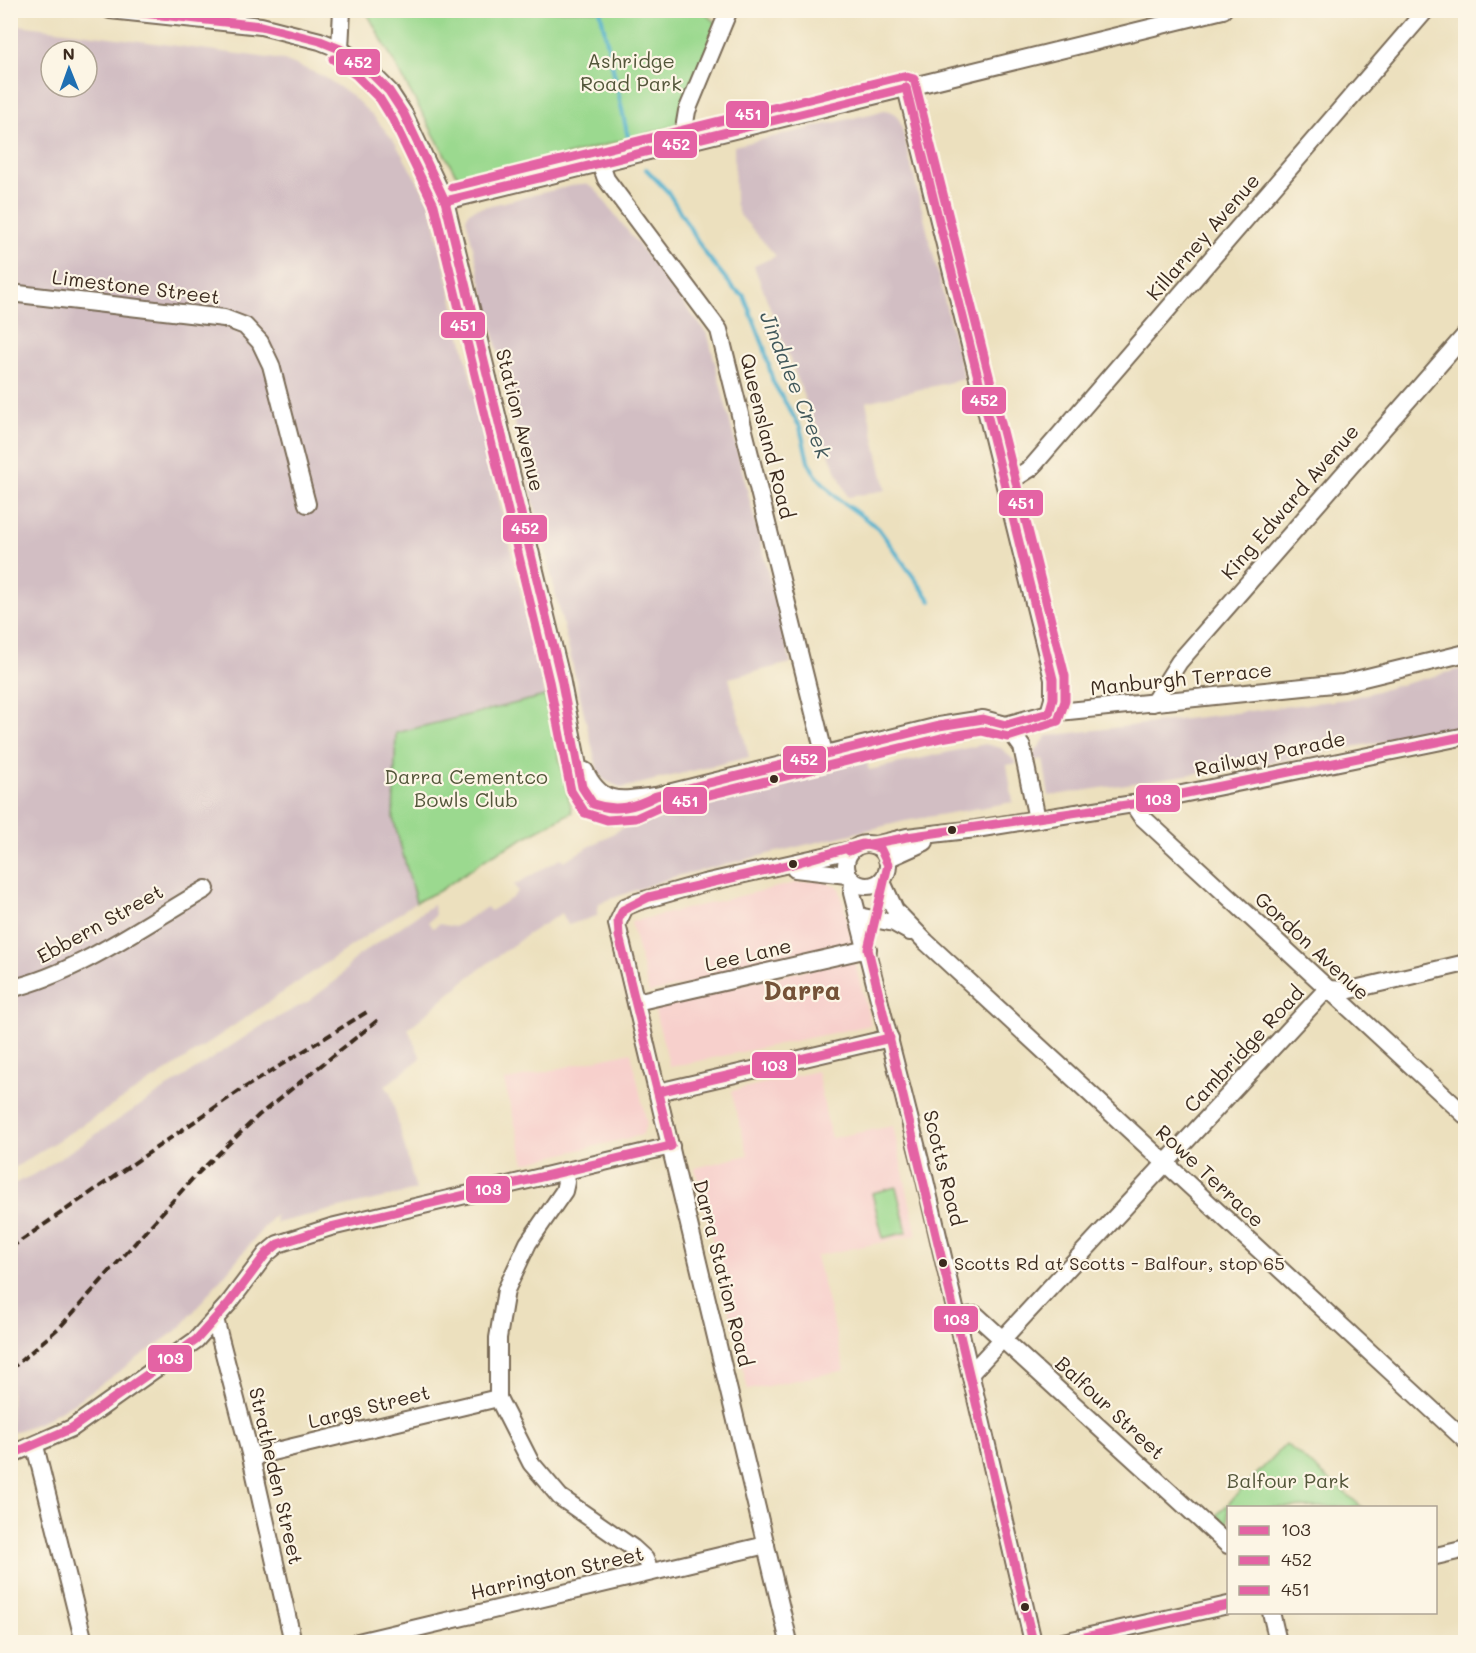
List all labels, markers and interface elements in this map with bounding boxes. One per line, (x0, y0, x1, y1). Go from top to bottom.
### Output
north arrow (39, 39, 99, 99)
text: N (62, 43, 75, 64)
park label: Ashridge Road Park (580, 47, 682, 96)
line badge: 452 (335, 48, 381, 76)
text: 452 (344, 51, 372, 72)
line badge: 451 (725, 100, 770, 129)
text: 451 (735, 103, 761, 124)
line badge: 452 (653, 130, 698, 159)
text: 452 (662, 133, 690, 154)
street label: Killarney Avenue (1140, 167, 1265, 305)
street label: Limestone Street (51, 263, 222, 309)
water label: Jindalee Creek (755, 307, 839, 463)
line badge: 451 (440, 311, 486, 339)
text: 451 (450, 314, 476, 335)
street label: Station Avenue (491, 346, 551, 494)
street label: Queensland Road (735, 350, 801, 521)
line badge: 452 (961, 386, 1007, 415)
text: 452 (970, 389, 998, 410)
street label: King Edward Avenue (1215, 418, 1364, 585)
line badge: 451 (998, 489, 1044, 517)
text: 451 (1008, 492, 1034, 513)
line badge: 452 (502, 514, 548, 543)
text: 452 (511, 517, 539, 538)
street label: Manburgh Terrace (1089, 656, 1273, 700)
street label: Railway Parade (1192, 724, 1348, 782)
line badge: 452 (782, 745, 827, 774)
text: 452 (790, 748, 818, 769)
park label: Darra Cementco Bowls Club (384, 763, 548, 812)
unlabelled marker (768, 773, 780, 785)
line badge: 103 (1135, 784, 1181, 813)
line badge: 451 (662, 786, 708, 815)
text: 103 (1145, 788, 1172, 809)
text: 451 (672, 790, 698, 811)
unlabelled marker (946, 824, 958, 836)
unlabelled marker (787, 858, 799, 870)
street label: Ebbern Street (32, 878, 167, 969)
street label: Gordon Avenue (1250, 885, 1376, 1005)
street label: Lee Lane (702, 931, 794, 977)
district label: Darra (763, 973, 841, 1007)
street label: Cambridge Road (1178, 979, 1309, 1117)
line badge: 103 (751, 1051, 797, 1079)
text: 103 (761, 1054, 788, 1075)
street label: Scotts Road (918, 1107, 972, 1228)
street label: Rowe Terrace (1151, 1118, 1270, 1232)
line badge: 103 (465, 1175, 511, 1204)
street label: Darra Station Road (688, 1177, 760, 1369)
text: 103 (475, 1178, 502, 1199)
place label: Scotts Rd at Scotts - Balfour, stop 65 (954, 1251, 1285, 1275)
marker: Scotts Rd at Scotts - Balfour, stop 65 (937, 1257, 949, 1269)
line badge: 103 (933, 1305, 979, 1333)
text: 103 (943, 1308, 970, 1329)
line badge: 103 (147, 1344, 193, 1373)
text: 103 (157, 1347, 184, 1368)
street label: Balfour Street (1050, 1350, 1171, 1465)
street label: Largs Street (305, 1378, 432, 1434)
street label: Stratheden Street (244, 1385, 310, 1567)
park label: Balfour Park (1227, 1467, 1349, 1493)
legend (1227, 1506, 1437, 1614)
text: 103 (1281, 1517, 1311, 1541)
street label: Harrington Street (467, 1539, 646, 1605)
text: 452 (1281, 1547, 1312, 1571)
text: 451 (1281, 1577, 1310, 1601)
unlabelled marker (1019, 1601, 1031, 1613)

